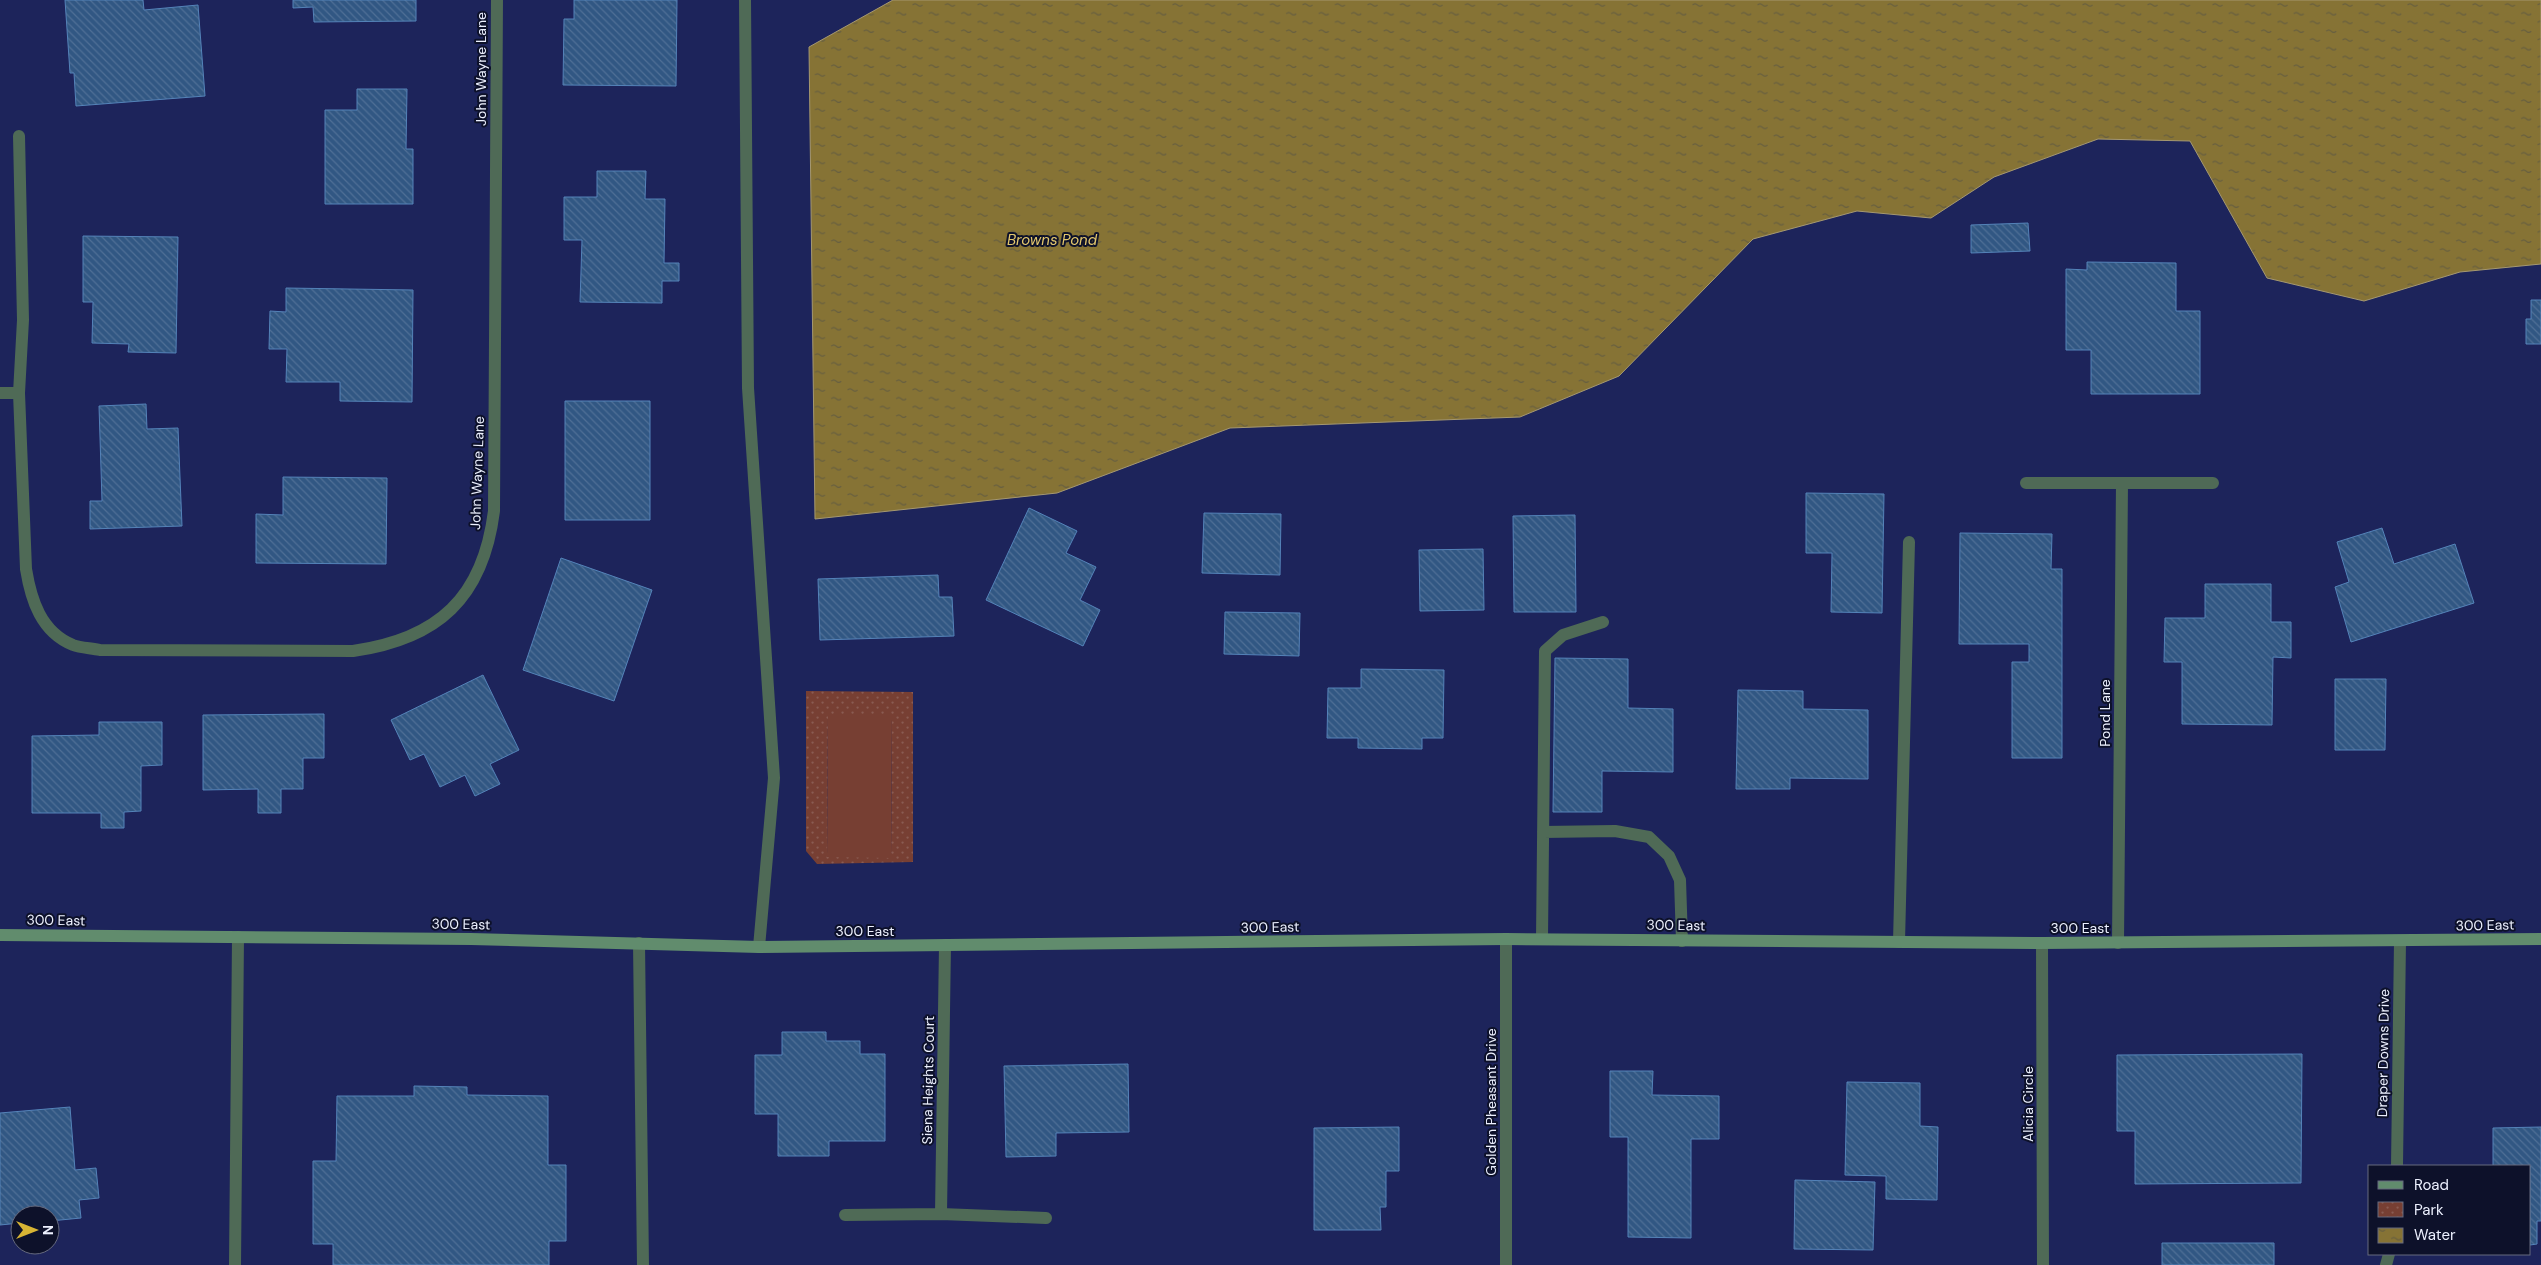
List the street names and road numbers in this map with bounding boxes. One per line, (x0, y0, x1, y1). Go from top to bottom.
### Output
street label: John Wayne Lane (472, 12, 490, 126)
street label: John Wayne Lane (466, 416, 488, 530)
street label: Pond Lane (2096, 679, 2114, 747)
street label: 300 East (26, 910, 86, 930)
street label: 300 East (431, 914, 491, 934)
street label: 300 East (1646, 915, 1706, 935)
street label: 300 East (2455, 915, 2515, 935)
street label: 300 East (1240, 917, 1300, 937)
street label: 300 East (2051, 919, 2109, 937)
street label: 300 East (836, 922, 894, 940)
street label: Draper Downs Drive (2373, 989, 2393, 1117)
street label: Siena Heights Court (918, 1015, 938, 1145)
street label: Golden Pheasant Drive (1482, 1028, 1500, 1176)
street label: Alicia Circle (2019, 1066, 2037, 1142)

